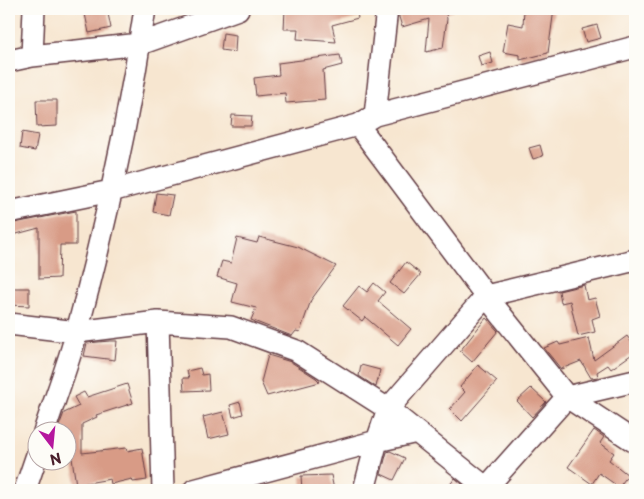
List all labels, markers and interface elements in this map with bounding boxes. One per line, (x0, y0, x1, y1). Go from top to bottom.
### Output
north arrow (28, 422, 78, 472)
text: N (47, 447, 64, 471)

